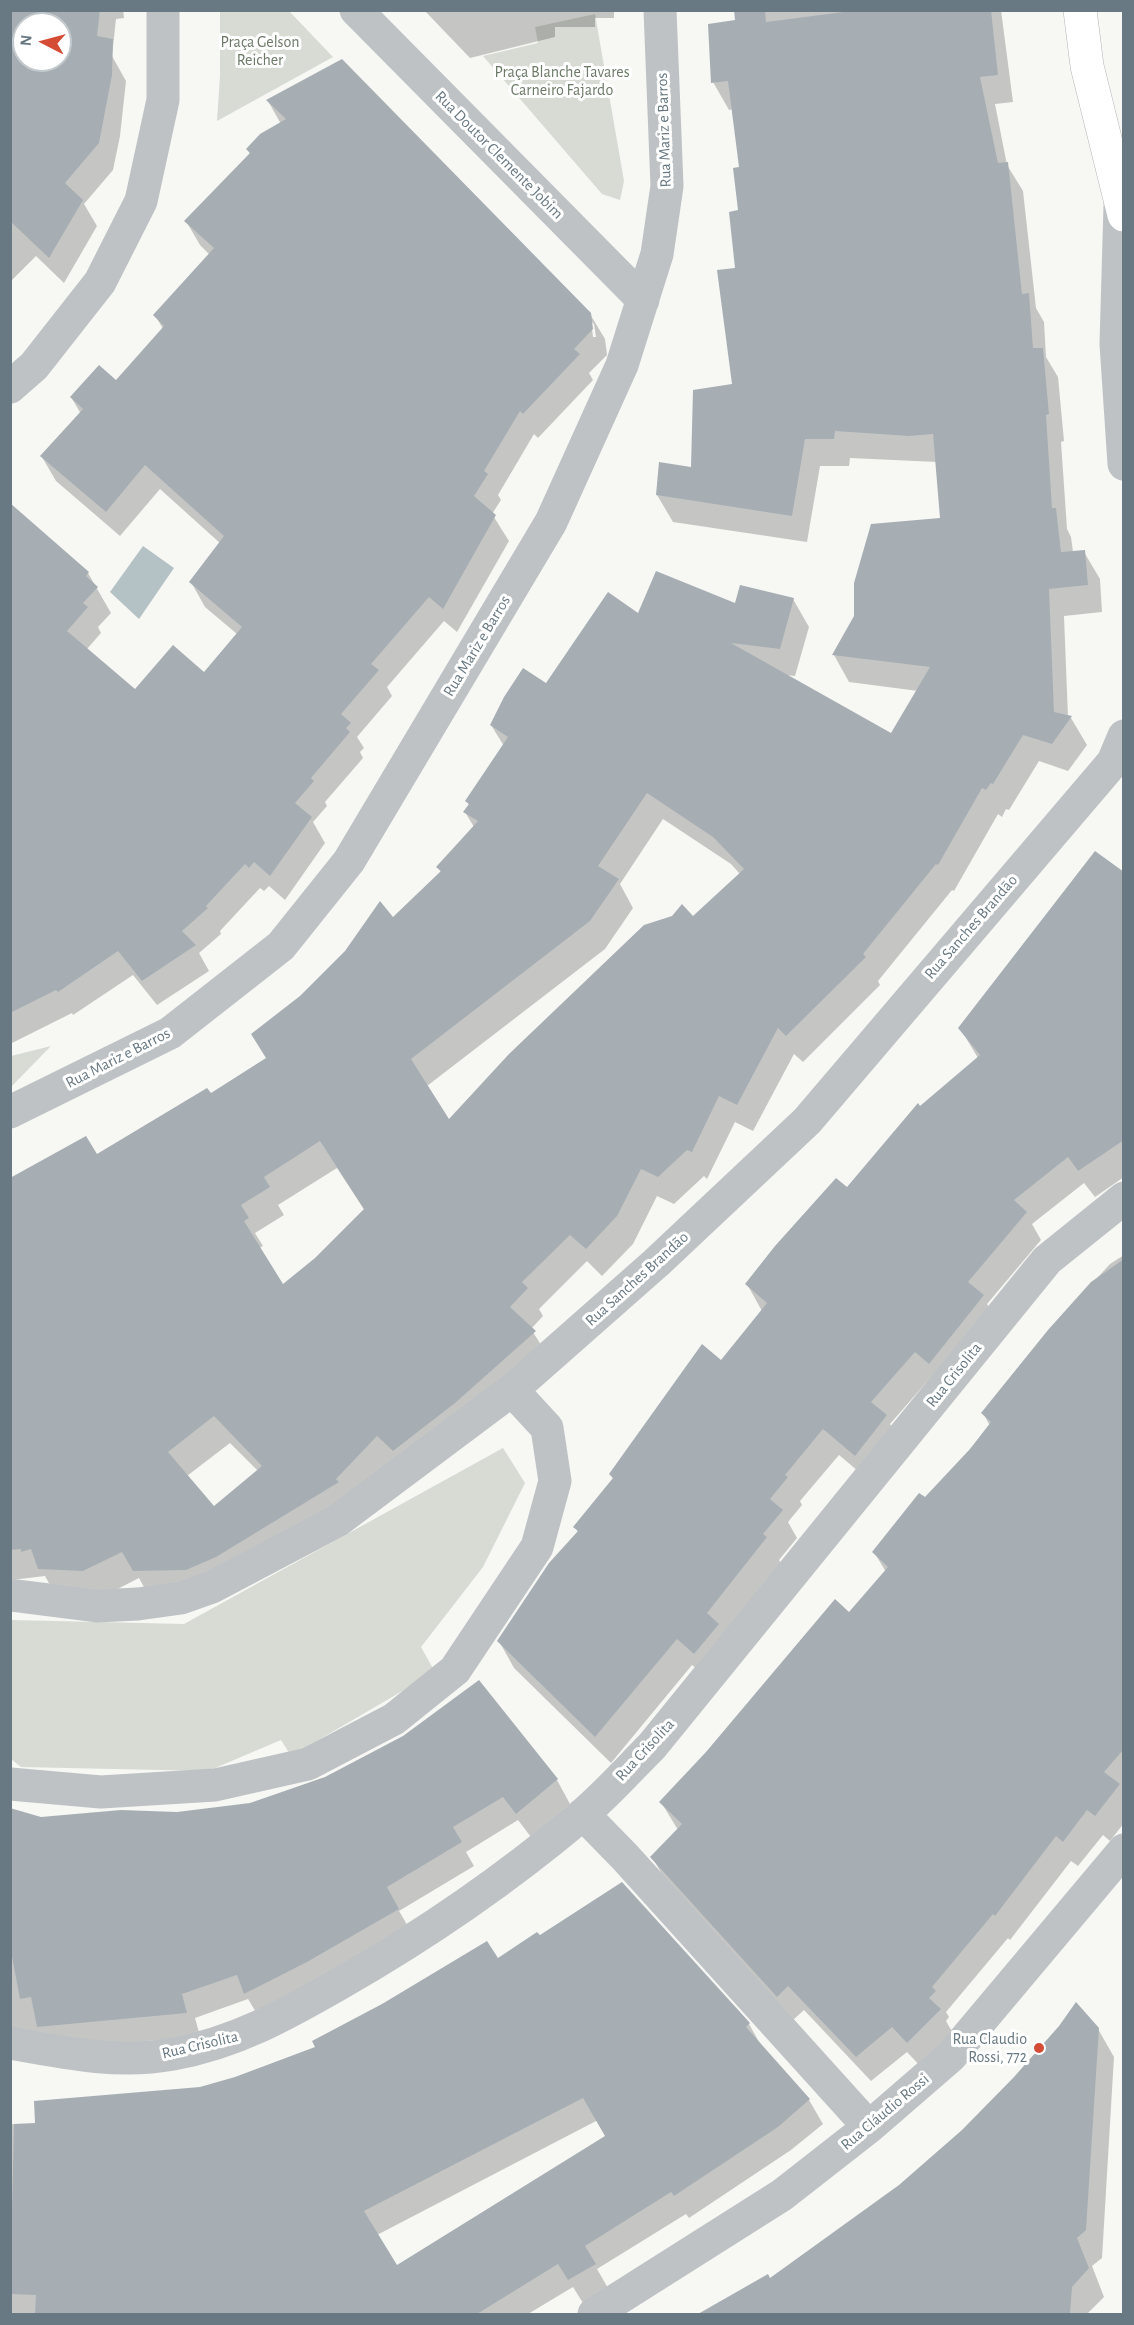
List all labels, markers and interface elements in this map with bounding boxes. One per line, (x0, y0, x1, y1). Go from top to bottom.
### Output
north arrow (12, 12, 72, 72)
park label: Praça Gelson Reicher (221, 32, 299, 70)
text: N (18, 34, 35, 47)
park label: Praça Blanche Tavares Carneiro Fajardo (494, 62, 630, 100)
street label: Rua Mariz e Barros (652, 72, 676, 188)
street label: Rua Doutor Clemente Jobim (431, 87, 567, 223)
street label: Rua Mariz e Barros (439, 592, 515, 700)
street label: Rua Sanches Brandão (920, 871, 1022, 983)
street label: Rua Mariz e Barros (63, 1023, 173, 1093)
street label: Rua Sanches Brandão (581, 1228, 693, 1330)
street label: Rua Crisolita (922, 1339, 986, 1411)
street label: Rua Crisolita (611, 1715, 679, 1785)
street label: Rua Crisolita (160, 2027, 240, 2063)
place label: Rua Claudio Rossi, 772 (952, 2029, 1027, 2067)
marker: Rua Claudio Rossi, 772 (1032, 2041, 1046, 2055)
street label: Rua Cláudio Rossi (837, 2070, 933, 2154)

